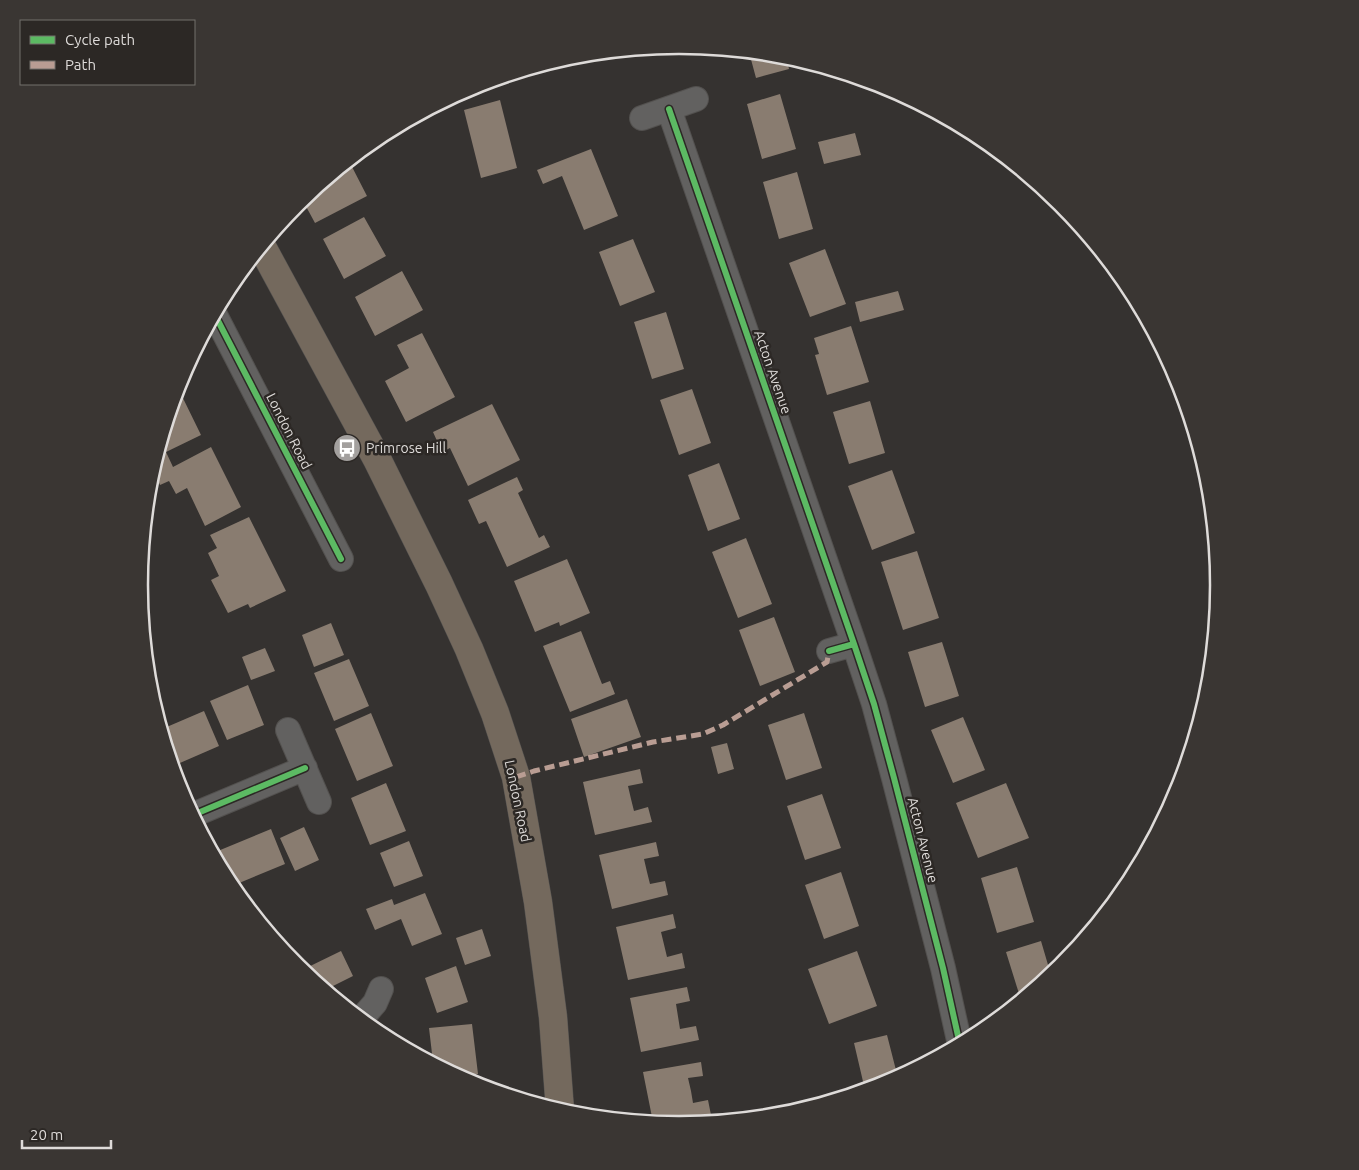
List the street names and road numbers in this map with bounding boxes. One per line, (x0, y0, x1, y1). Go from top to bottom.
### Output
street label: Acton Avenue (751, 328, 795, 416)
street label: London Road (263, 390, 315, 472)
street label: London Road (502, 759, 534, 843)
street label: Acton Avenue (905, 796, 941, 884)

